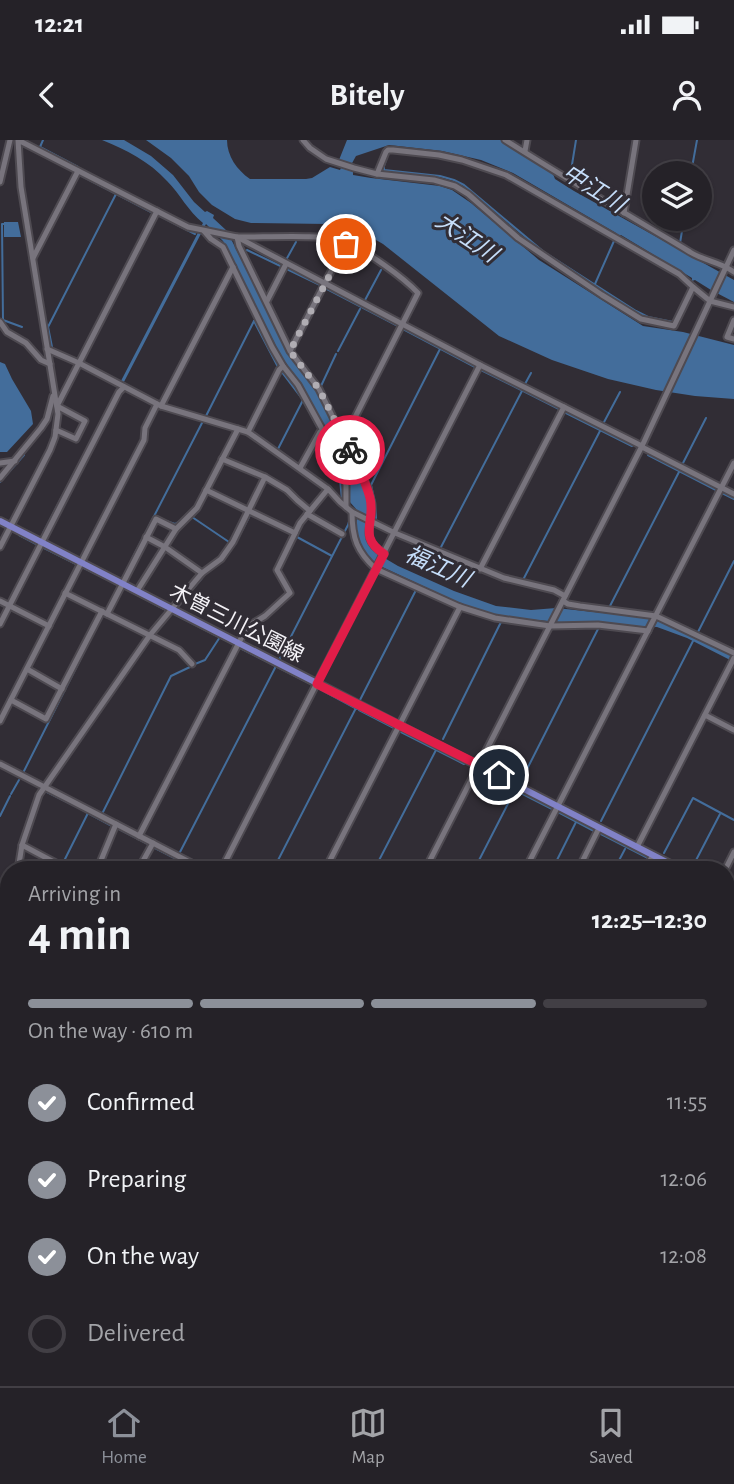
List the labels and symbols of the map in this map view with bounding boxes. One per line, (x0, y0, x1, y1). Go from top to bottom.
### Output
water label: 中江川 (558, 160, 632, 219)
water label: 大江川 (431, 208, 505, 269)
pin (316, 214, 376, 274)
courier (315, 415, 385, 485)
water label: 福江川 (401, 541, 477, 593)
street label: 木曽三川公園線 (167, 580, 307, 666)
pin (469, 745, 529, 805)

